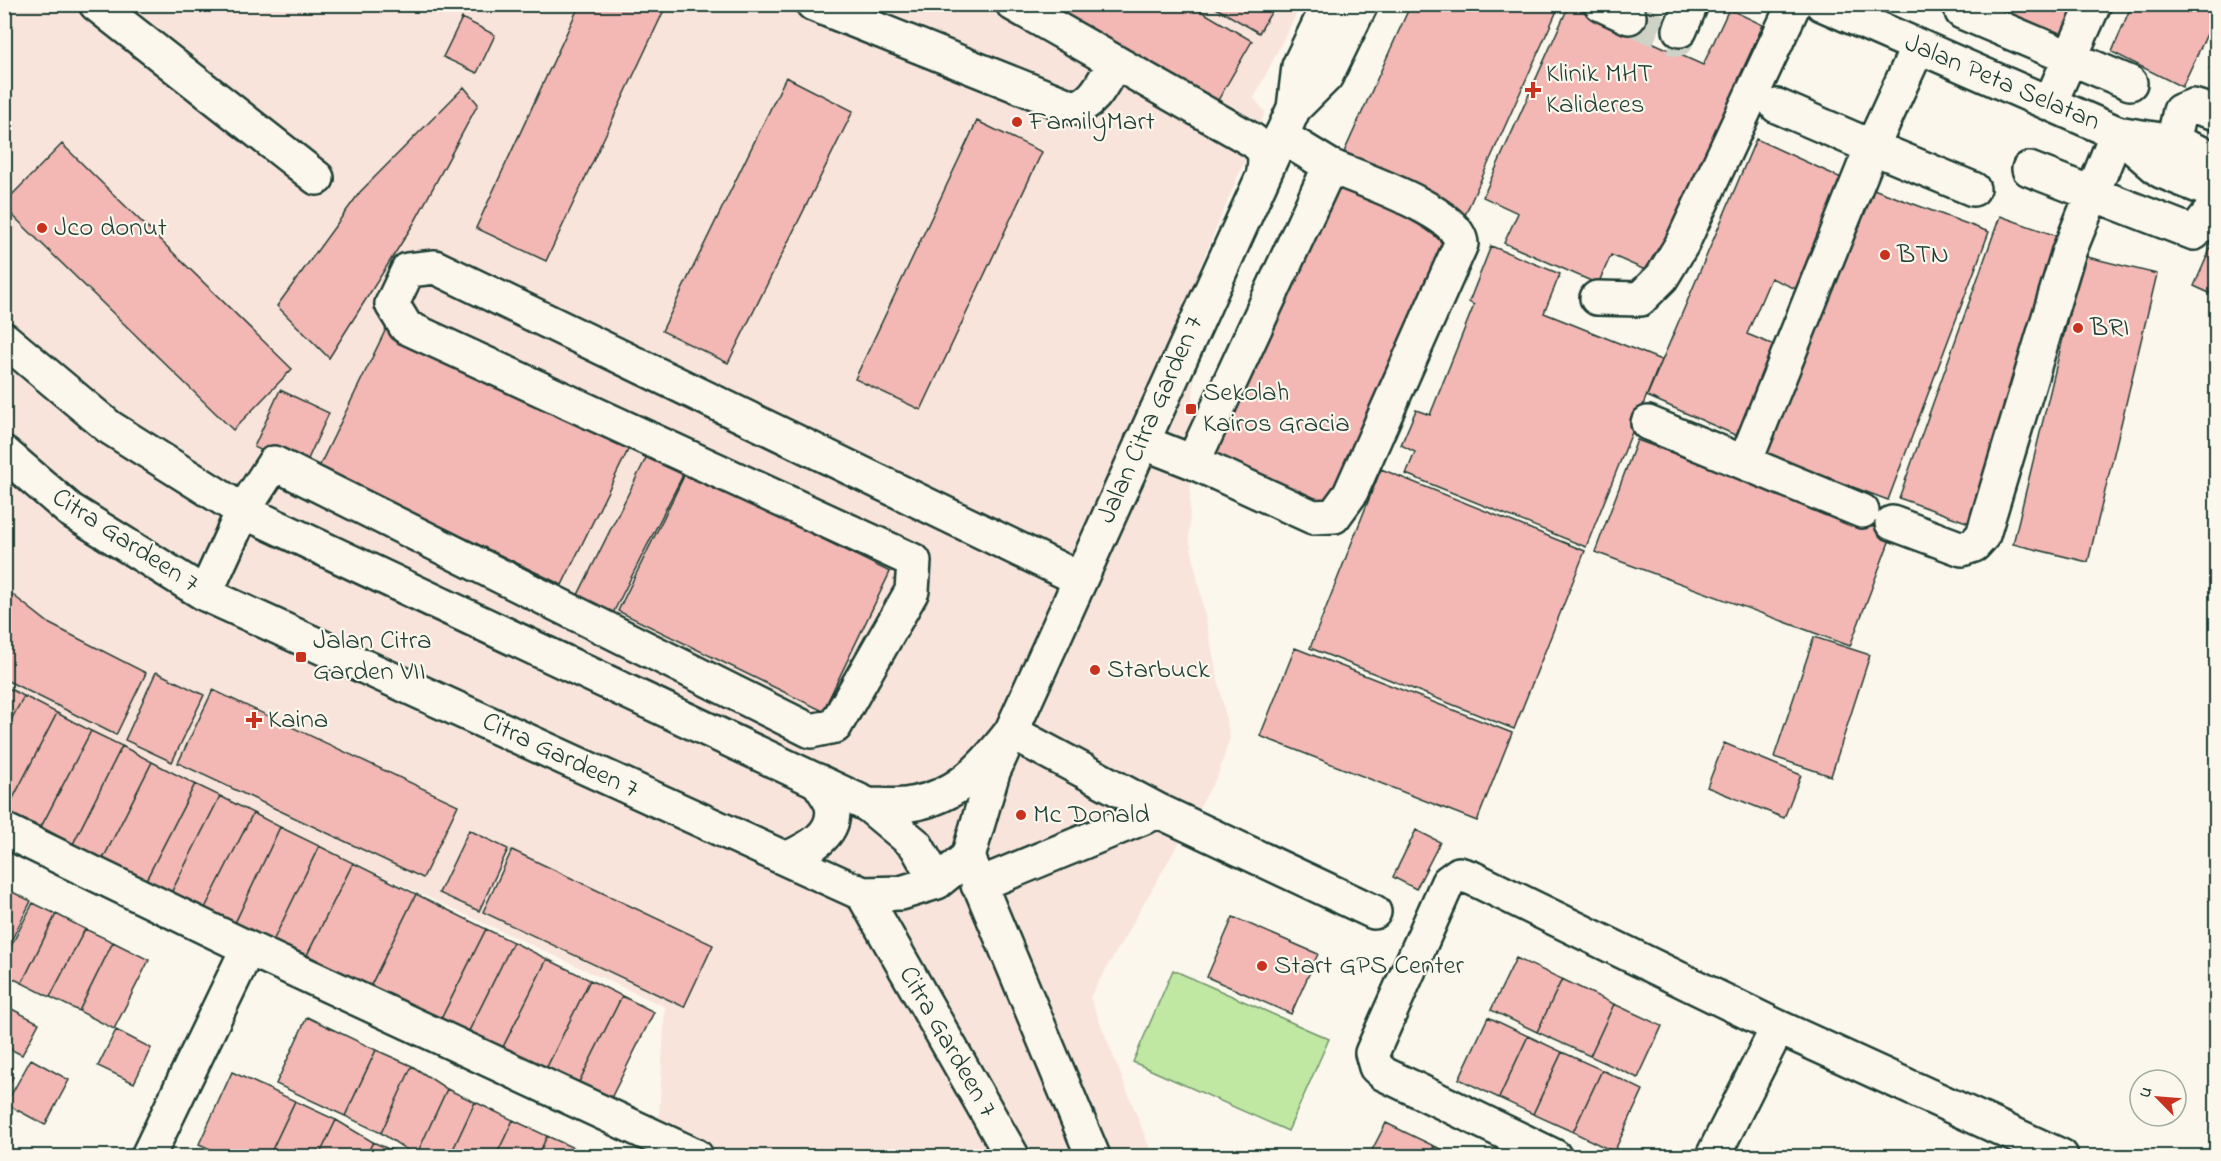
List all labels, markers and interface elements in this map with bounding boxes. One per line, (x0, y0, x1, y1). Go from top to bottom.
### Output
street label: Jalan Peta Selatan (1898, 24, 2106, 142)
place label: Klinik MHT Kalideres (1546, 55, 1653, 125)
marker: Klinik MHT Kalideres (1524, 81, 1542, 99)
place label: FamilyMart (1028, 103, 1155, 142)
marker: FamilyMart (1010, 115, 1024, 129)
place label: Jco donut (54, 209, 167, 248)
marker: Jco donut (35, 221, 49, 235)
place label: BTN (1896, 236, 1949, 275)
marker: BTN (1878, 248, 1892, 262)
place label: BRI (2089, 309, 2129, 348)
street label: Jalan Citra Garden 7 (1088, 310, 1214, 530)
marker: BRI (2071, 321, 2085, 335)
place label: Sekolah Kairos Gracia (1203, 374, 1350, 444)
marker: Sekolah Kairos Gracia (1184, 402, 1198, 416)
street label: Citra Gardeen 7 (44, 479, 206, 603)
place label: Jalan Citra Garden VII (313, 622, 432, 692)
marker: Jalan Citra Garden VII (294, 650, 308, 664)
place label: Starbuck (1107, 651, 1210, 690)
marker: Starbuck (1088, 663, 1102, 677)
place label: Kaina (268, 701, 328, 740)
street label: Citra Gardeen 7 (475, 703, 645, 809)
marker: Kaina (245, 711, 263, 729)
place label: Mc Donald (1033, 796, 1150, 835)
marker: Mc Donald (1014, 808, 1028, 822)
place label: Start GPS Center (1274, 947, 1465, 986)
street label: Citra Gardeen 7 (888, 959, 1006, 1125)
marker: Start GPS Center (1255, 959, 1269, 973)
north arrow (2128, 1068, 2188, 1128)
text: U (2133, 1083, 2159, 1102)

